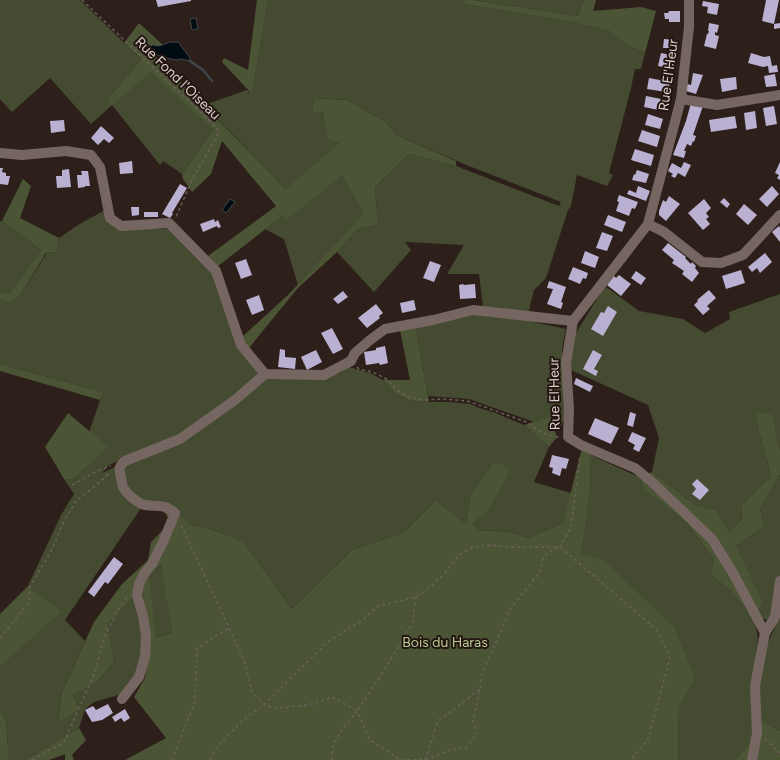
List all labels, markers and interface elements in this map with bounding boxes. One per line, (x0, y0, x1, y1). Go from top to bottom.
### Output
street label: Rue Fond l'Oiseau (131, 33, 224, 123)
street label: Rue El'Heur (655, 38, 682, 112)
street label: Rue El'Heur (545, 357, 564, 430)
park label: Bois du Haras (402, 634, 488, 651)

